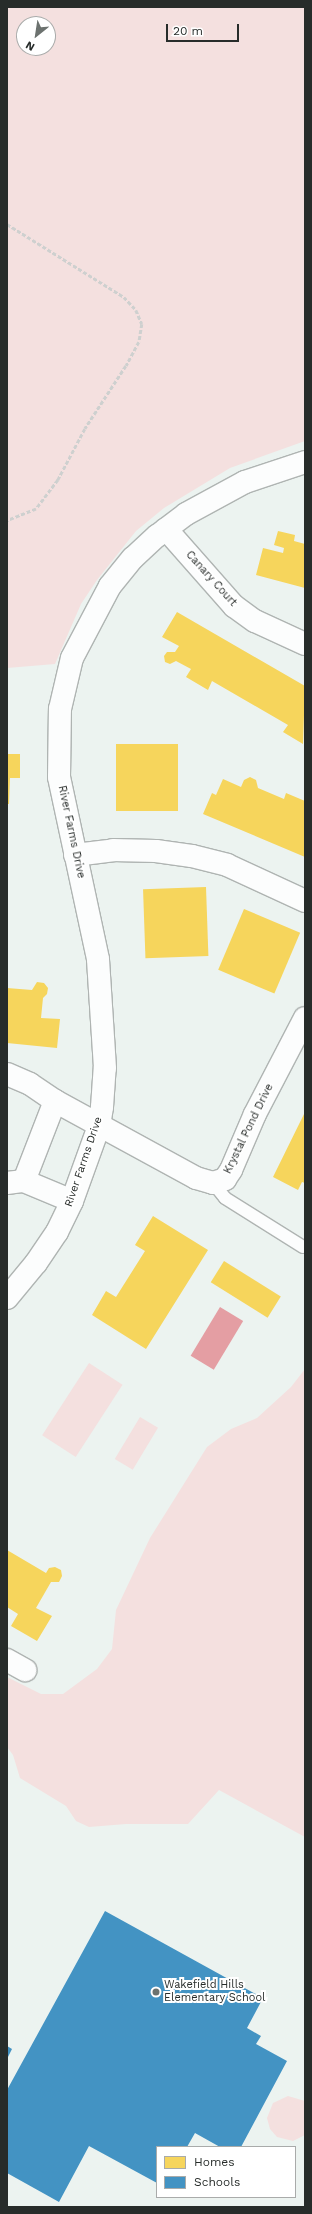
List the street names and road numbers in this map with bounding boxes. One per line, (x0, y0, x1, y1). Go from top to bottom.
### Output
street label: Canary Court (183, 548, 239, 610)
street label: River Farms Drive (55, 784, 87, 880)
street label: Krystal Pond Drive (221, 1082, 277, 1176)
street label: River Farms Drive (62, 1115, 106, 1209)

